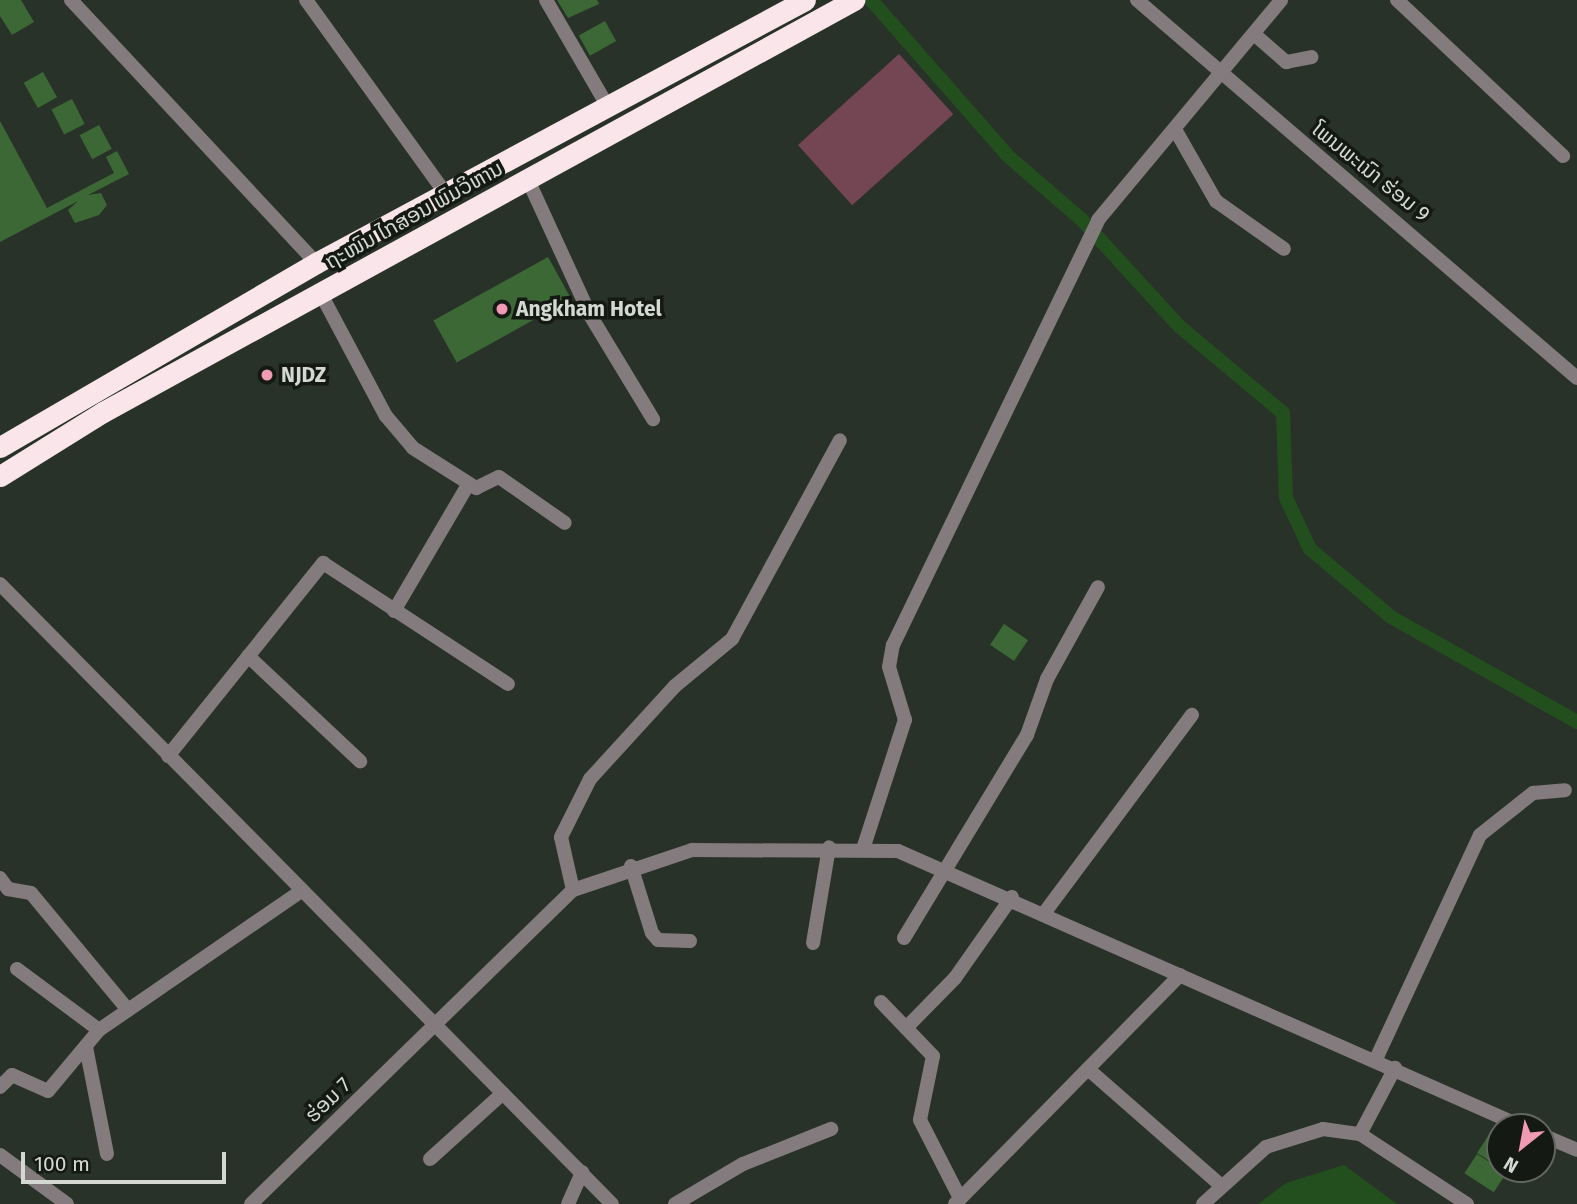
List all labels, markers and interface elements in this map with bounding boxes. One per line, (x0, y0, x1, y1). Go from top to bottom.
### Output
street label: ໂພນພະເນົາ ຮ່ອມ 9 (1307, 117, 1435, 227)
street label: ຖະໜົນ ໄກສອນ ພົມວິຫານ (321, 156, 507, 274)
place label: Angkham Hotel (516, 296, 662, 322)
marker: Angkham Hotel (494, 301, 510, 317)
place label: NJDZ (281, 362, 326, 388)
marker: NJDZ (259, 367, 275, 383)
street label: ຮ່ອມ 7 (300, 1072, 356, 1128)
north arrow (1486, 1113, 1556, 1183)
scale bar (24, 1138, 229, 1182)
text: 100 m (34, 1151, 90, 1177)
text: N (1500, 1152, 1522, 1178)

